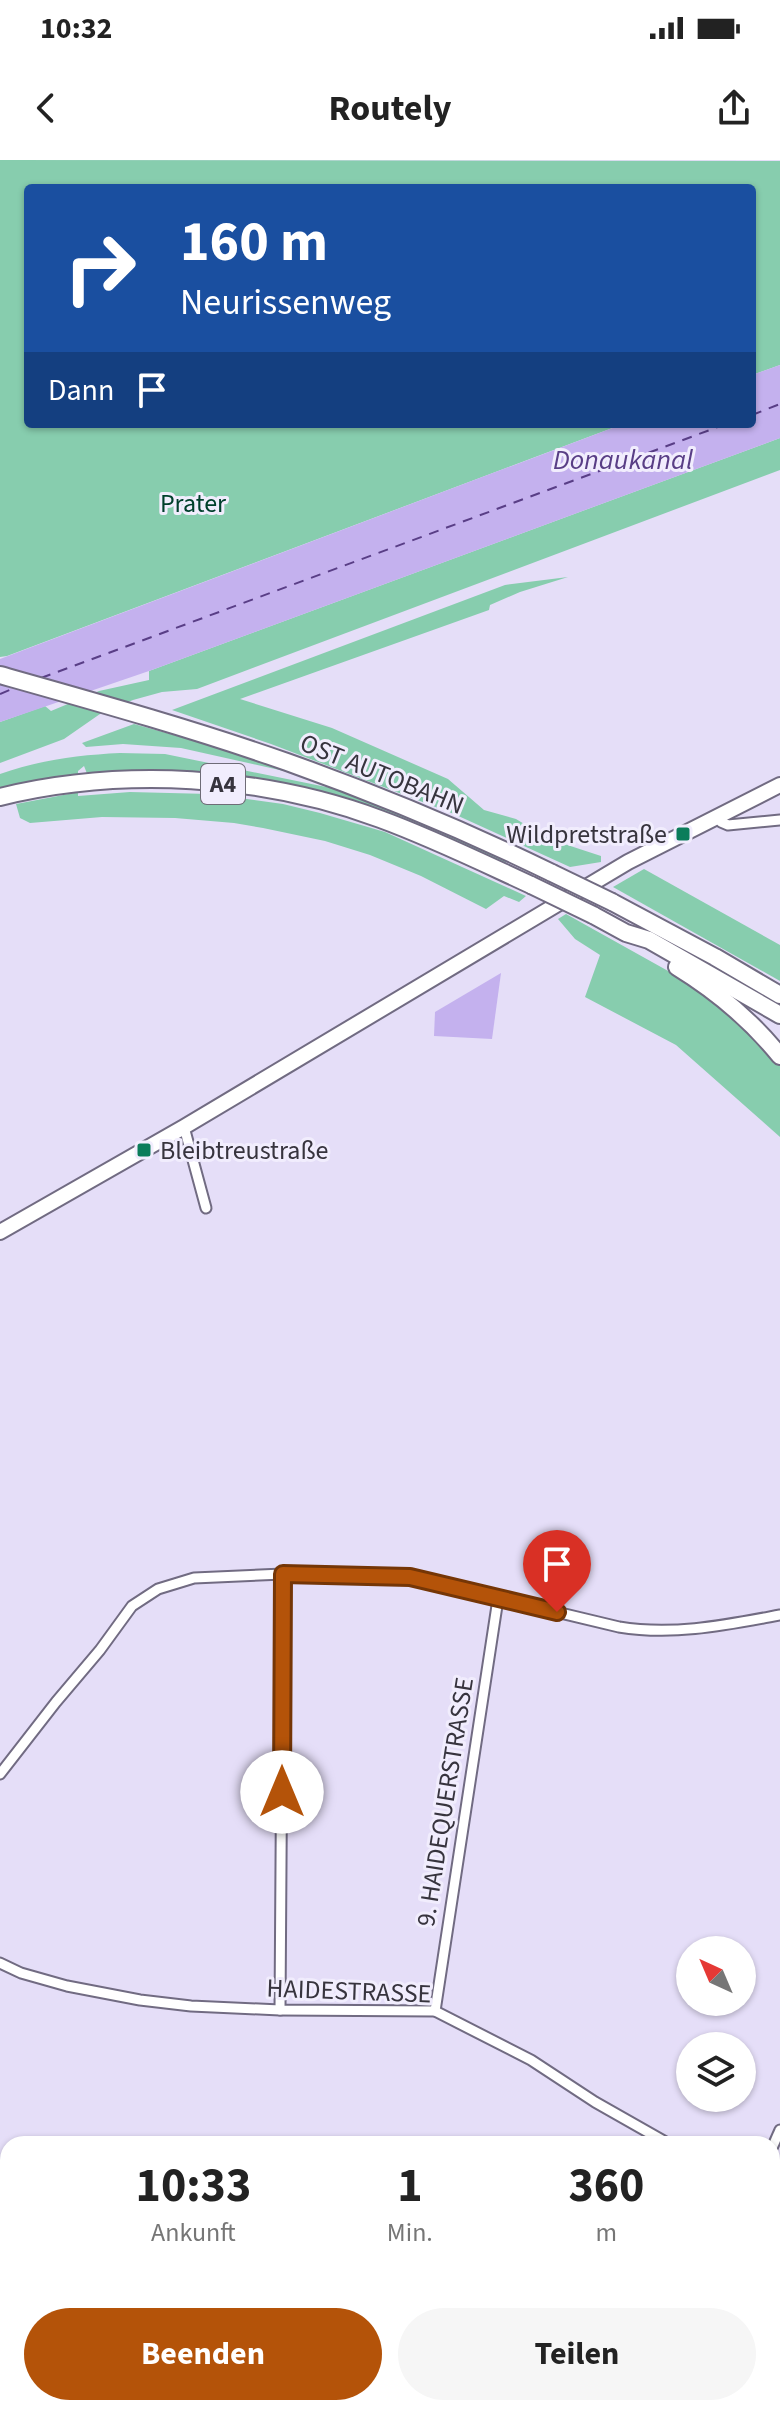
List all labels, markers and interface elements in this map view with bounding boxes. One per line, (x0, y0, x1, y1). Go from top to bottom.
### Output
text: 10:32 (40, 7, 112, 50)
text: Routely (329, 83, 451, 134)
icon: back (24, 86, 68, 130)
icon: share (712, 86, 756, 130)
text: 160 m (180, 203, 328, 282)
icon: right (48, 216, 152, 320)
text: Neurissenweg (180, 277, 391, 328)
icon: arrive (130, 368, 174, 412)
text: Dann (48, 369, 114, 412)
water label: Donaukanal (553, 440, 693, 480)
park label: Prater (160, 485, 227, 522)
street label: OST AUTOBAHN (294, 724, 470, 824)
road number: A4 (201, 764, 245, 804)
place label: Wildpretstraße (506, 816, 667, 853)
marker: Wildpretstraße (674, 825, 692, 843)
place label: Bleibtreustraße (160, 1132, 328, 1169)
marker: Bleibtreustraße (135, 1141, 153, 1159)
pin (523, 1530, 591, 1612)
icon: arrive (535, 1542, 579, 1586)
street label: 9. HAIDEQUERSTRASSE (407, 1675, 483, 1929)
position arrow (240, 1750, 324, 1834)
north arrow (676, 1936, 756, 2016)
map controls (676, 1936, 756, 2112)
street label: HAIDESTRASSE (266, 1970, 432, 2012)
button: layers (676, 2032, 756, 2112)
text: 10:33 (136, 2152, 251, 2220)
text: 1 (397, 2152, 423, 2220)
text: 360 (568, 2152, 644, 2220)
text: Ankunft (151, 2214, 236, 2251)
text: Min. (387, 2214, 433, 2251)
text: m (596, 2214, 617, 2251)
button: Beenden (24, 2308, 382, 2400)
button: Teilen (398, 2308, 756, 2400)

